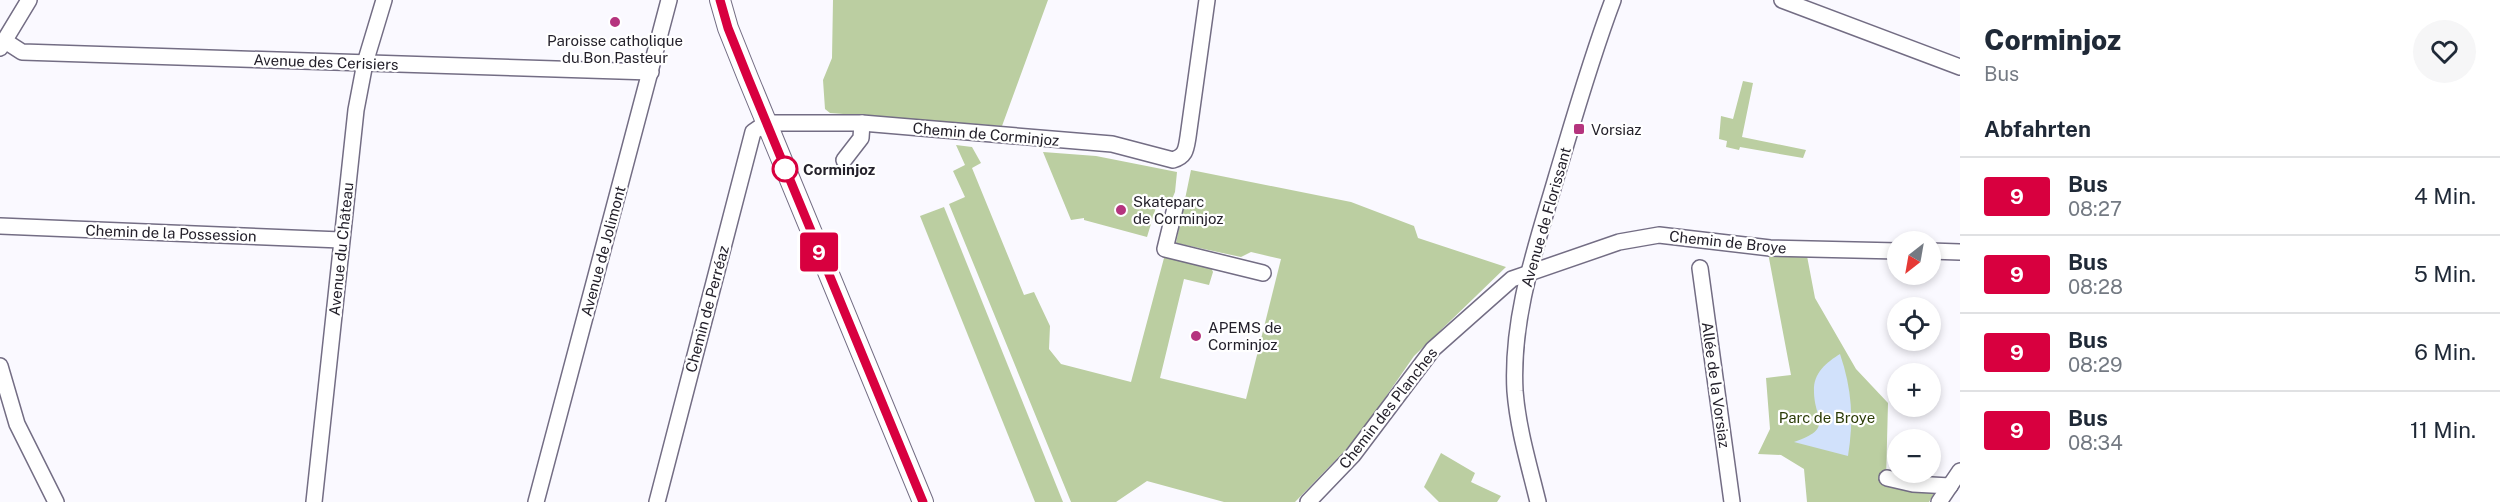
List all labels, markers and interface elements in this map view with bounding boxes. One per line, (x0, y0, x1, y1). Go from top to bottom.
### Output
marker: Paroisse catholique du Bon Pasteur (608, 15, 622, 29)
button: heart (2413, 20, 2476, 83)
text: Corminjoz (1984, 23, 2121, 56)
place label: Paroisse catholique du Bon Pasteur (547, 32, 683, 66)
street label: Avenue des Cerisiers (253, 51, 399, 73)
text: Bus (1984, 62, 2019, 86)
text: Abfahrten (1984, 116, 2091, 142)
street label: Chemin de Corminjoz (912, 119, 1060, 149)
place label: Vorsiaz (1591, 121, 1642, 138)
marker: Vorsiaz (1572, 122, 1586, 136)
street label: Avenue de Florissant (1518, 145, 1574, 289)
marker: Corminjoz (772, 156, 798, 182)
place label: Corminjoz (803, 161, 875, 178)
text: Bus (2068, 171, 2108, 197)
street label: Avenue du Château (326, 181, 356, 317)
text: 4 Min. (2414, 183, 2476, 209)
street label: Avenue de Jolimont (577, 184, 629, 318)
text: 9 (2010, 184, 2024, 209)
place label: Skateparc de Corminjoz (1133, 193, 1224, 227)
text: 08:27 (2068, 197, 2122, 221)
marker: Skateparc de Corminjoz (1114, 203, 1128, 217)
street label: Chemin de la Possession (85, 222, 257, 244)
street label: Chemin de Broye (1668, 227, 1788, 257)
north arrow (1887, 231, 1941, 285)
map controls (1887, 231, 1941, 483)
line badge: 9 (800, 232, 838, 272)
text: 9 (812, 240, 826, 265)
street label: Chemin de Perréaz (682, 244, 732, 374)
text: Bus (2068, 249, 2108, 275)
text: 5 Min. (2414, 261, 2476, 287)
text: 9 (2010, 262, 2024, 287)
text: 08:28 (2068, 275, 2123, 299)
button: locate (1887, 297, 1941, 351)
place label: APEMS de Corminjoz (1208, 319, 1282, 353)
street label: Allée de la Vorsiaz (1699, 321, 1733, 449)
text: Bus (2068, 327, 2108, 353)
marker: APEMS de Corminjoz (1189, 329, 1203, 343)
text: 6 Min. (2414, 339, 2476, 365)
text: 9 (2010, 340, 2024, 365)
street label: Chemin des Planches (1336, 344, 1440, 472)
text: 08:29 (2068, 353, 2122, 377)
button: + (1887, 363, 1941, 417)
text: Bus (2068, 405, 2108, 431)
park label: Parc de Broye (1779, 409, 1875, 426)
text: 11 Min. (2410, 417, 2476, 443)
text: 9 (2010, 418, 2024, 443)
button: − (1887, 429, 1941, 483)
text: 08:34 (2068, 431, 2123, 455)

